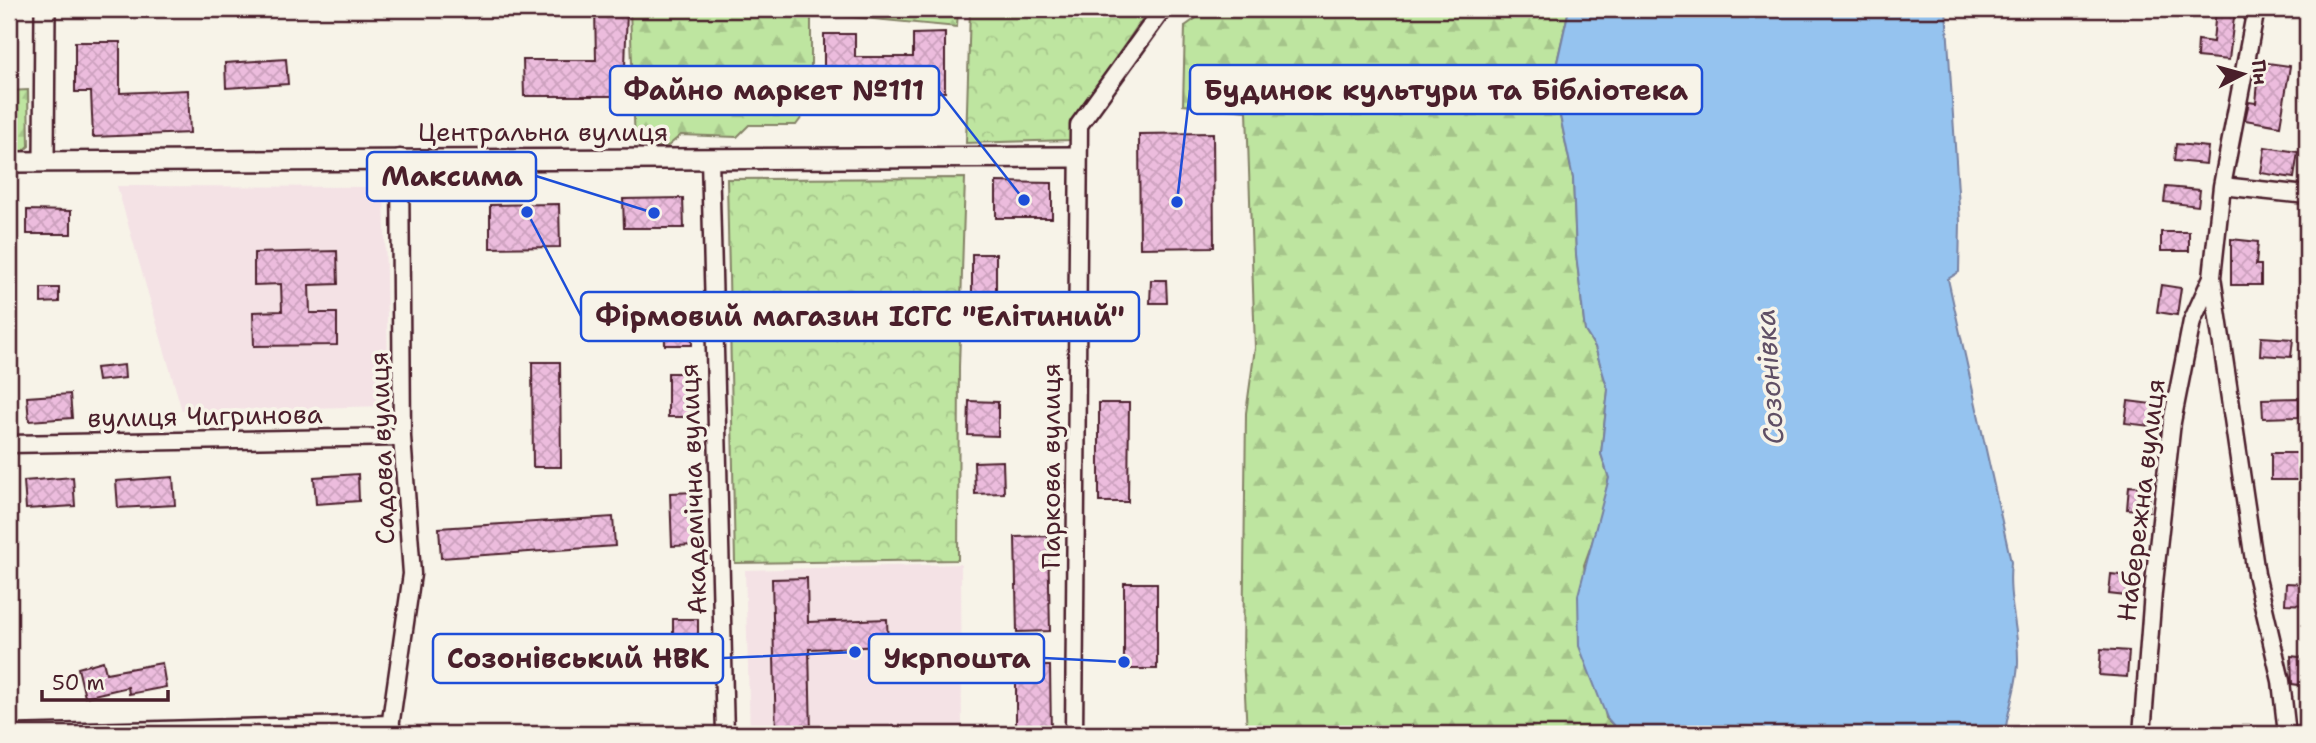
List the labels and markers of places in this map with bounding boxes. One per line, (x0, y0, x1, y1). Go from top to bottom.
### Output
callout: Будинок культури та Бібліотека (1190, 65, 1702, 114)
callout: Файно маркет №111 (610, 66, 939, 115)
callout: Максима (367, 152, 536, 201)
callout: Фірмовий магазин ІСГС "Елітиний" (581, 292, 1139, 341)
callout: Созонівський НВК (433, 634, 723, 683)
callout: Укрпошта (869, 634, 1044, 683)

